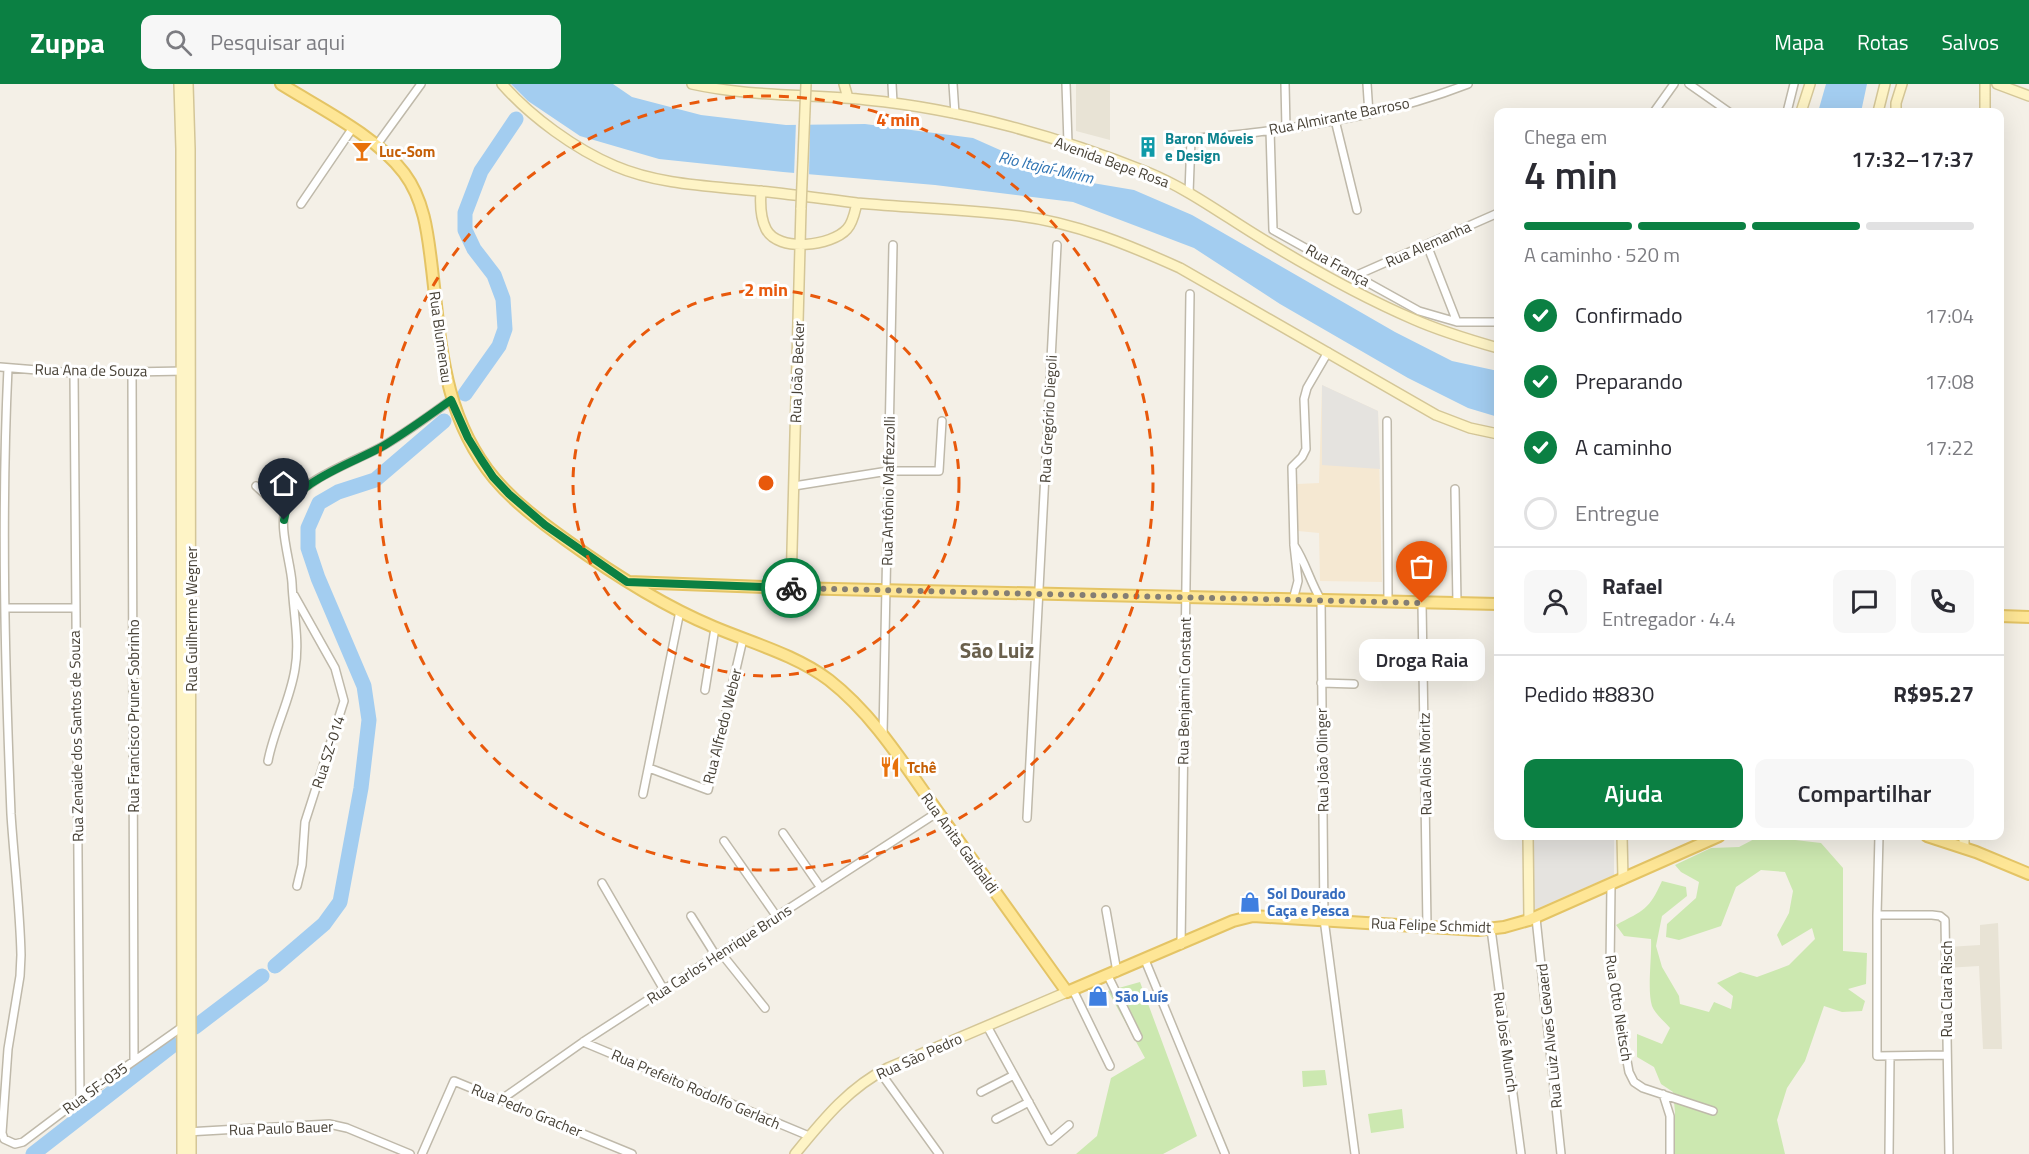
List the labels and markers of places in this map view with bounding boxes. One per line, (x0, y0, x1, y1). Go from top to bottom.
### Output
place label: Baron Móveis e Design (1165, 127, 1254, 167)
building icon: Baron Móveis e Design (1136, 135, 1160, 159)
bar icon: Luc-Som (350, 139, 374, 163)
place label: Luc-Som (379, 140, 435, 163)
pin (258, 458, 309, 520)
centre of rings (756, 473, 776, 493)
pin (1396, 541, 1447, 603)
callout: Droga Raia (1359, 639, 1485, 681)
restaurant icon: Tchê (878, 755, 902, 779)
place label: Tchê (907, 756, 937, 779)
place label: Sol Dourado Caça e Pesca (1267, 882, 1350, 922)
shop icon: Sol Dourado Caça e Pesca (1238, 890, 1262, 914)
shop icon: São Luís (1086, 984, 1110, 1008)
place label: São Luís (1115, 985, 1168, 1008)

